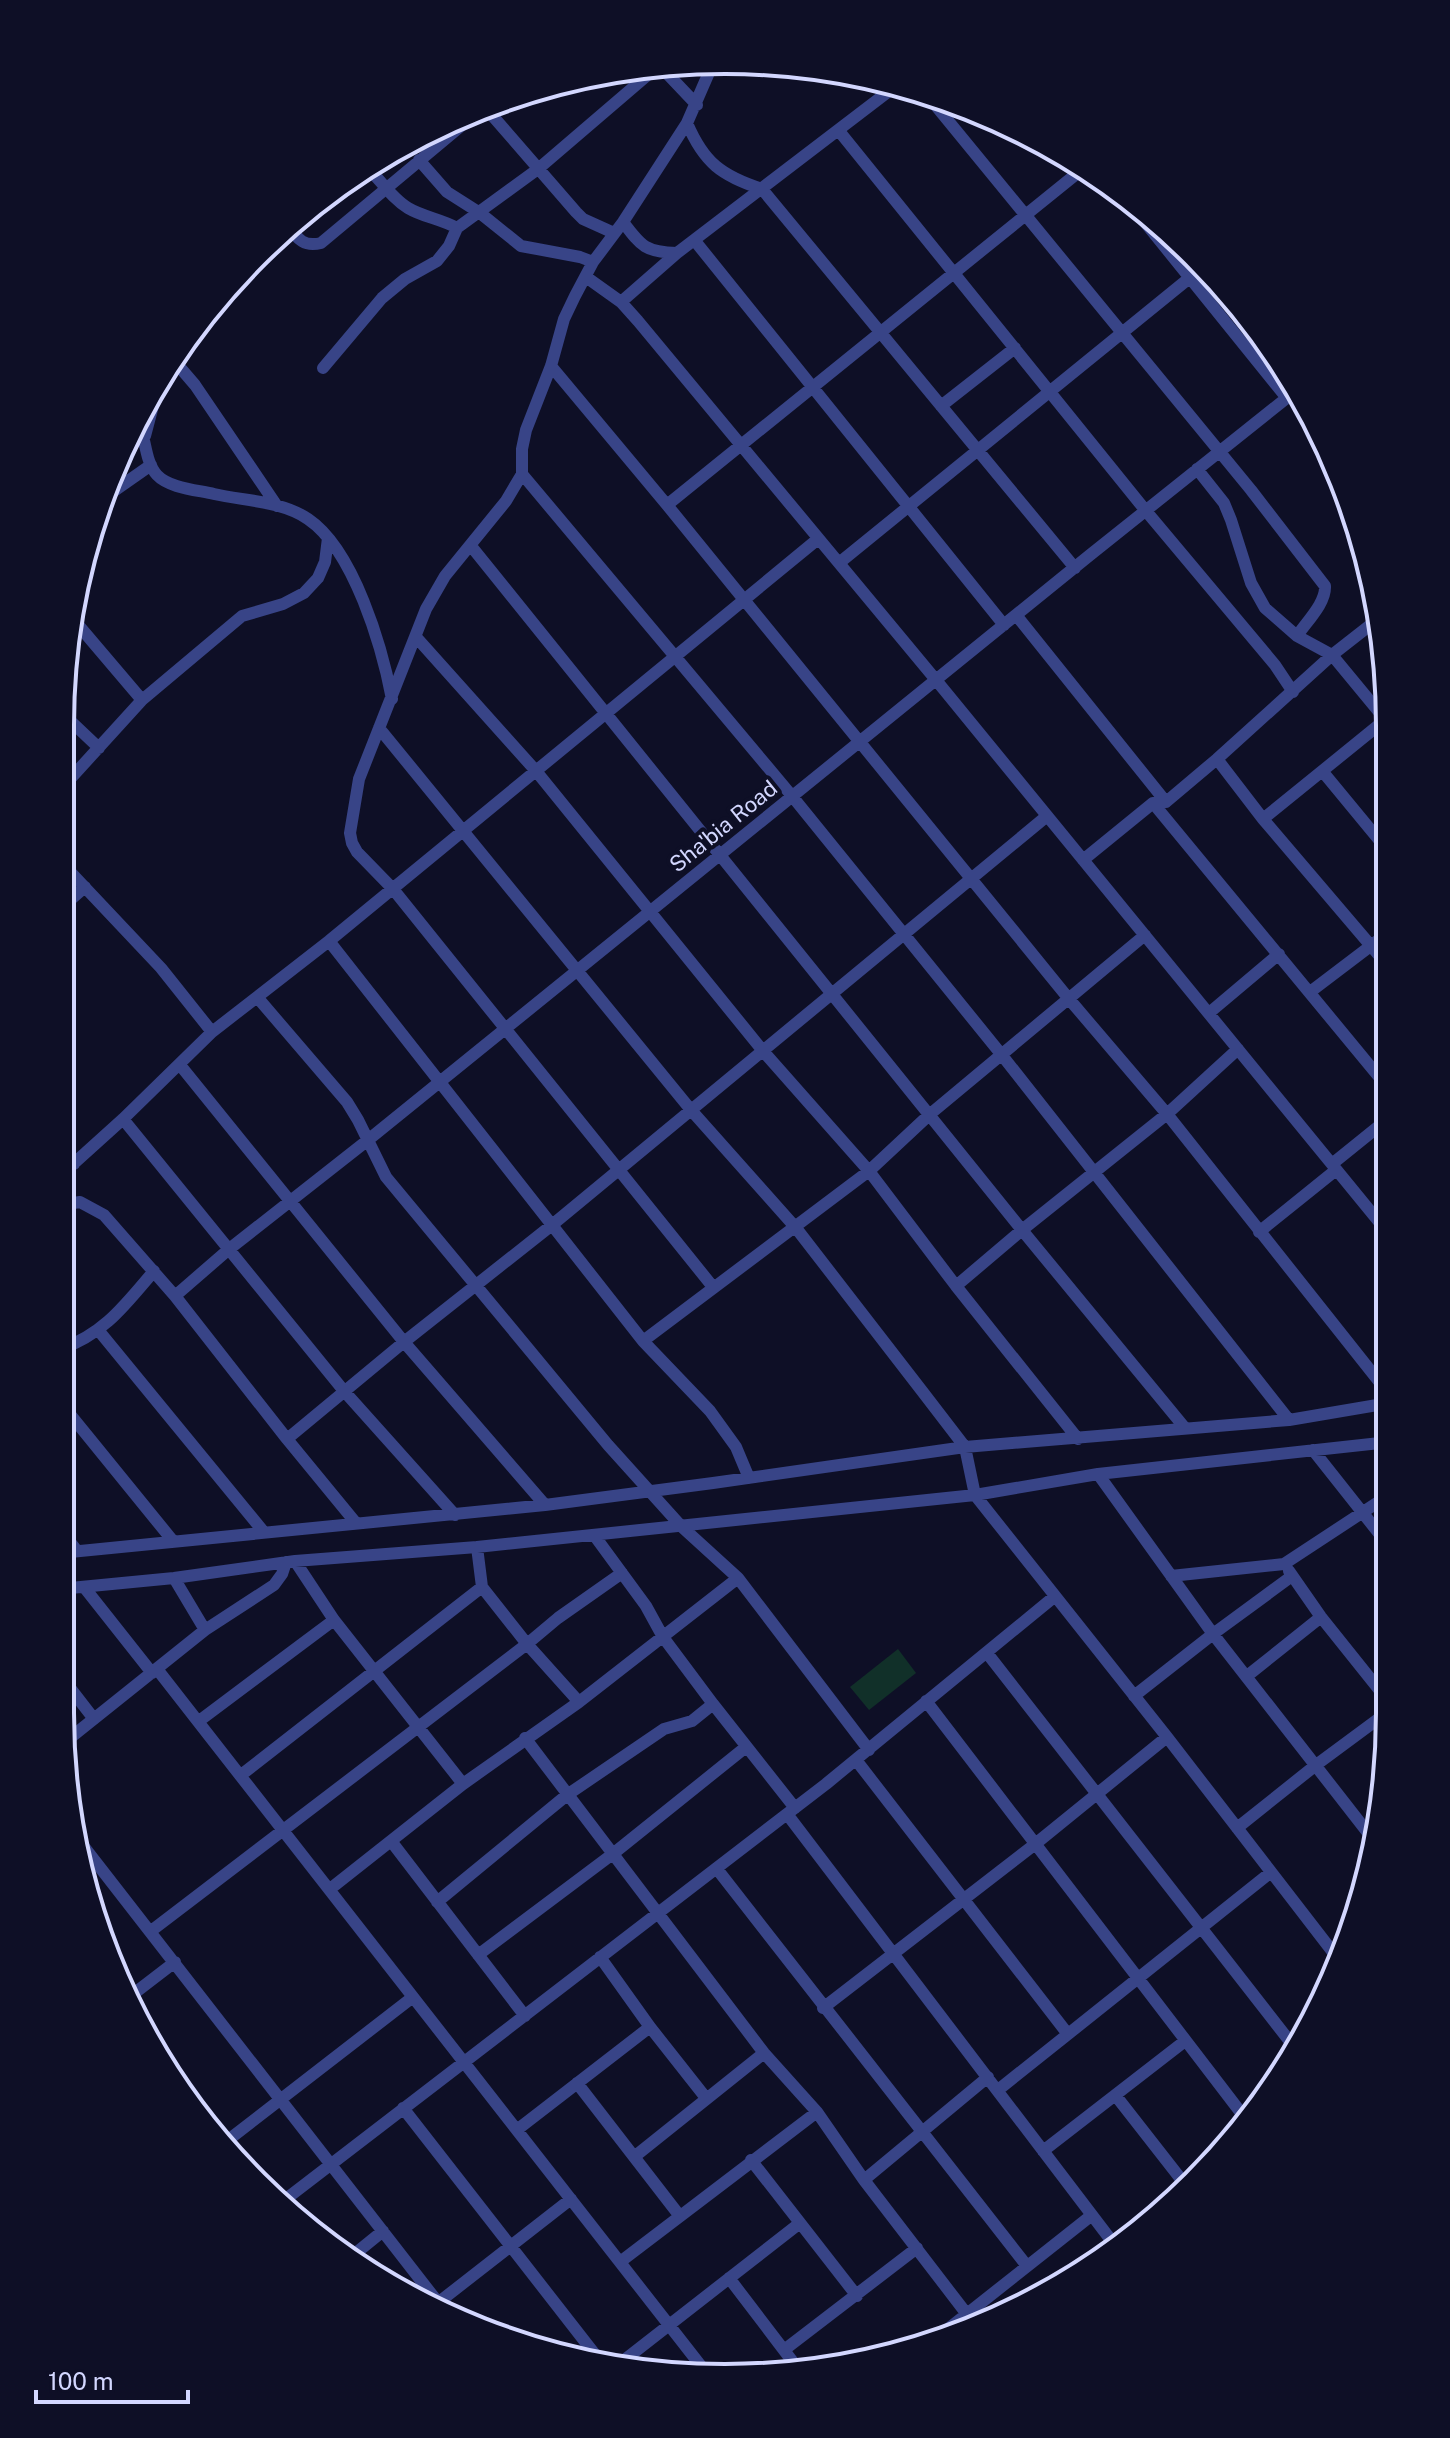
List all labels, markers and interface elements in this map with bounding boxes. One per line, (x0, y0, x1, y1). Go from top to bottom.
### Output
street label: Sha'bia Road (664, 775, 782, 877)
scale bar (36, 2354, 188, 2404)
text: 100 m (48, 2367, 114, 2395)

